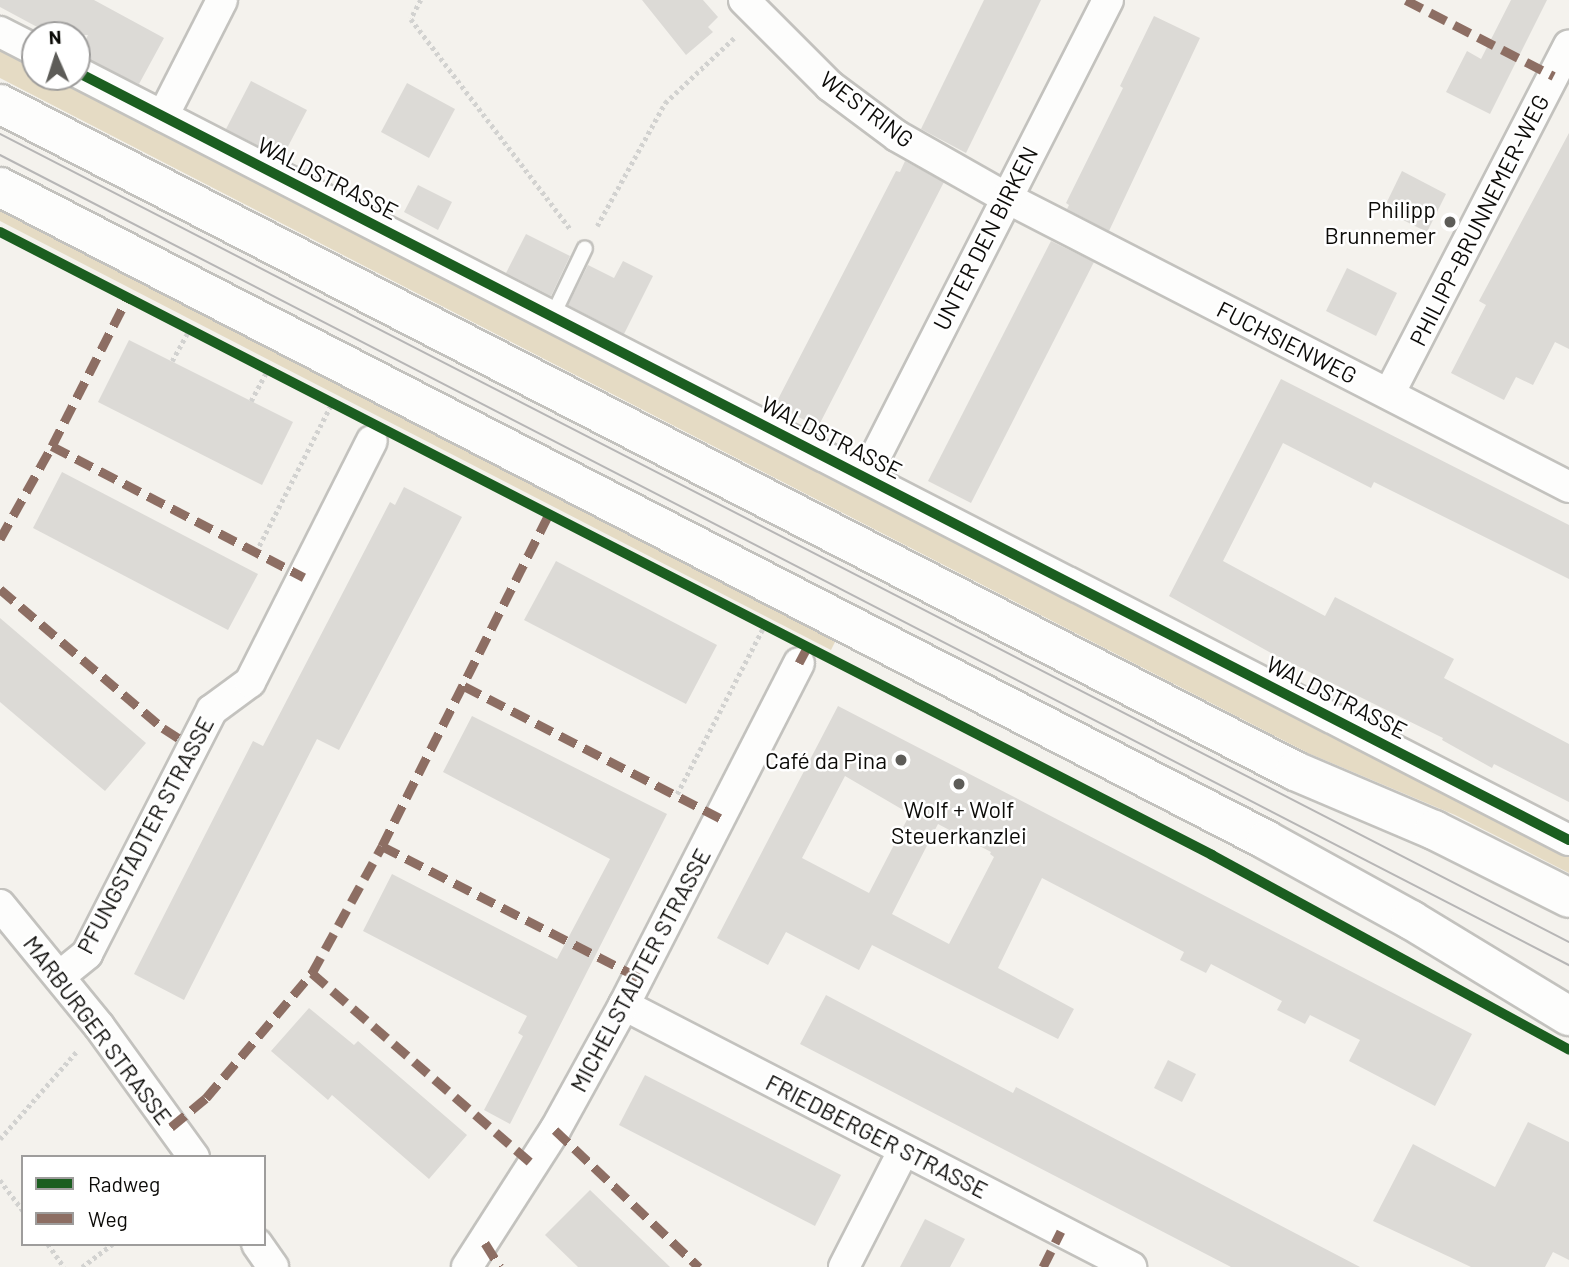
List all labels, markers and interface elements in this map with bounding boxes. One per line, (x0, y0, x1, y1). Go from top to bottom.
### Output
north arrow (21, 21, 91, 91)
text: N (48, 25, 62, 48)
street label: WESTRING (815, 65, 919, 153)
street label: PHILIPP-BRUNNEMER-WEG (1403, 90, 1555, 350)
street label: WALDSTRASSE (253, 131, 403, 225)
street label: UNTER DEN BIRKEN (927, 142, 1043, 334)
place label: Philipp Brunnemer (1324, 195, 1436, 249)
marker: Philipp Brunnemer (1442, 214, 1458, 230)
street label: FUCHSIENWEG (1212, 295, 1362, 389)
street label: WALDSTRASSE (757, 390, 907, 484)
street label: WALDSTRASSE (1262, 650, 1412, 744)
street label: PFUNGSTADTER STRASSE (71, 712, 219, 958)
place label: Café da Pina (765, 746, 887, 774)
marker: Café da Pina (893, 752, 909, 768)
marker: Wolf + Wolf Steuerkanzlei (951, 776, 967, 792)
place label: Wolf + Wolf Steuerkanzlei (891, 795, 1027, 849)
street label: MICHELSTADTER STRASSE (564, 844, 716, 1096)
street label: MARBURGER STRASSE (18, 930, 178, 1130)
street label: FRIEDBERGER STRASSE (761, 1068, 993, 1204)
legend (21, 1155, 266, 1246)
text: Radweg (88, 1171, 160, 1196)
text: Weg (88, 1206, 128, 1231)

